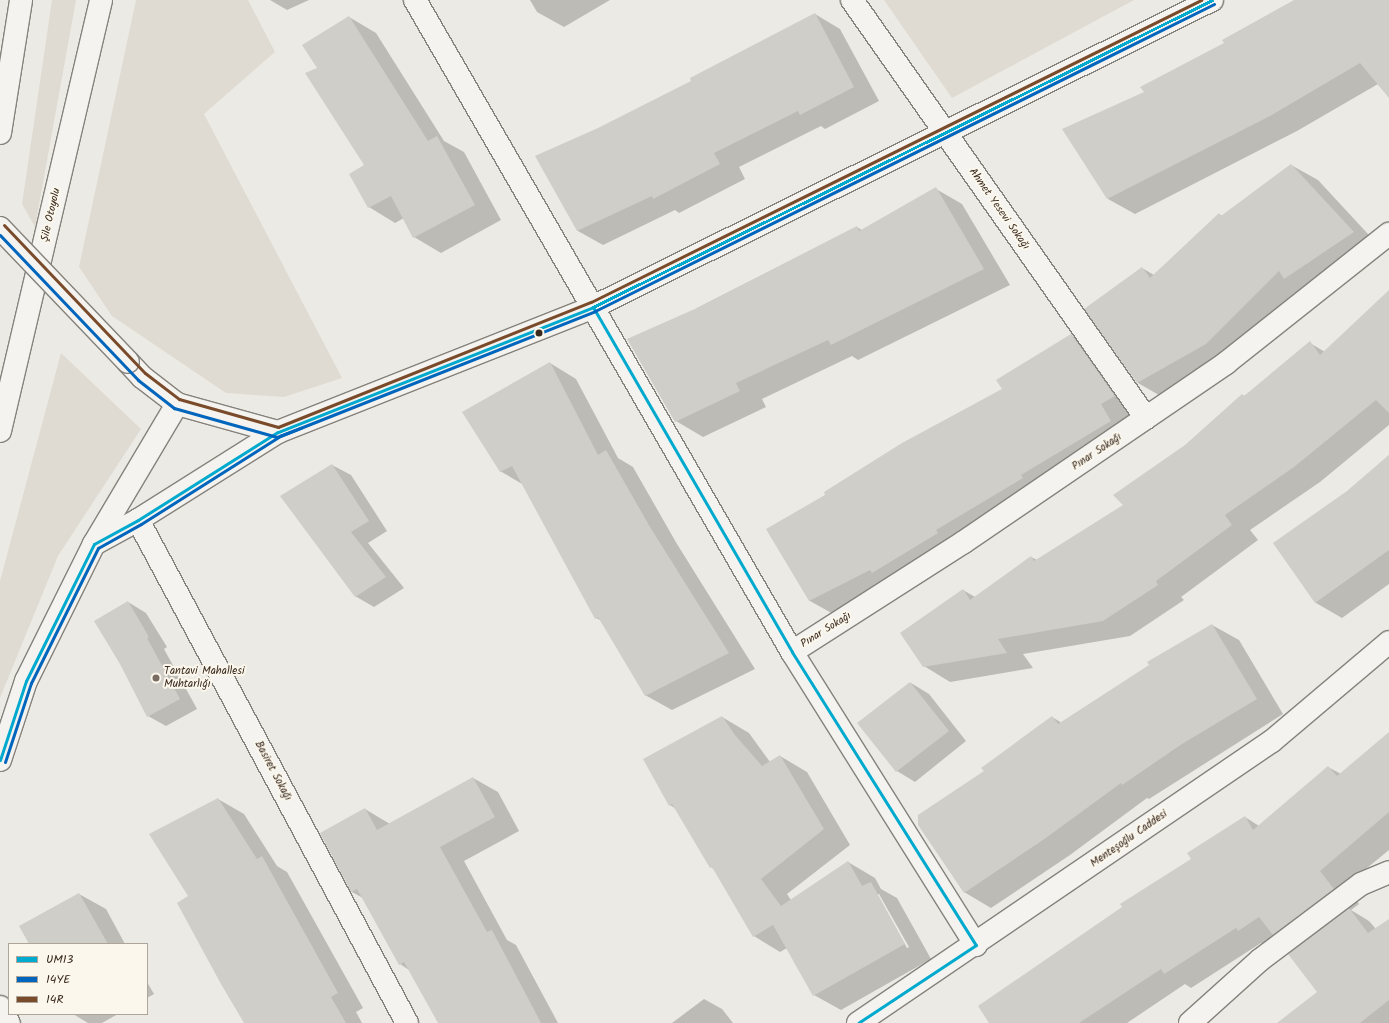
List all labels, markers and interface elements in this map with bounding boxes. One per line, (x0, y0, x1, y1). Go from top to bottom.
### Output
street label: Ahmet Yesevi Sokağı (966, 166, 1032, 252)
street label: Şile Otoyolu (38, 187, 64, 243)
unlabelled marker (534, 328, 544, 338)
street label: Pınar Sokağı (1070, 431, 1124, 473)
street label: Pınar Sokağı (798, 609, 854, 651)
place label: Tantavi Mahallesi Muhtarlığı (164, 665, 245, 691)
marker: Tantavi Mahallesi Muhtarlığı (151, 673, 161, 683)
street label: Basiret Sokağı (252, 739, 294, 803)
street label: Menteşoğlu Caddesi (1088, 808, 1170, 870)
legend (8, 943, 148, 1015)
text: UM13 (46, 950, 73, 969)
text: 14YE (46, 970, 70, 989)
text: 14R (46, 990, 63, 1009)

